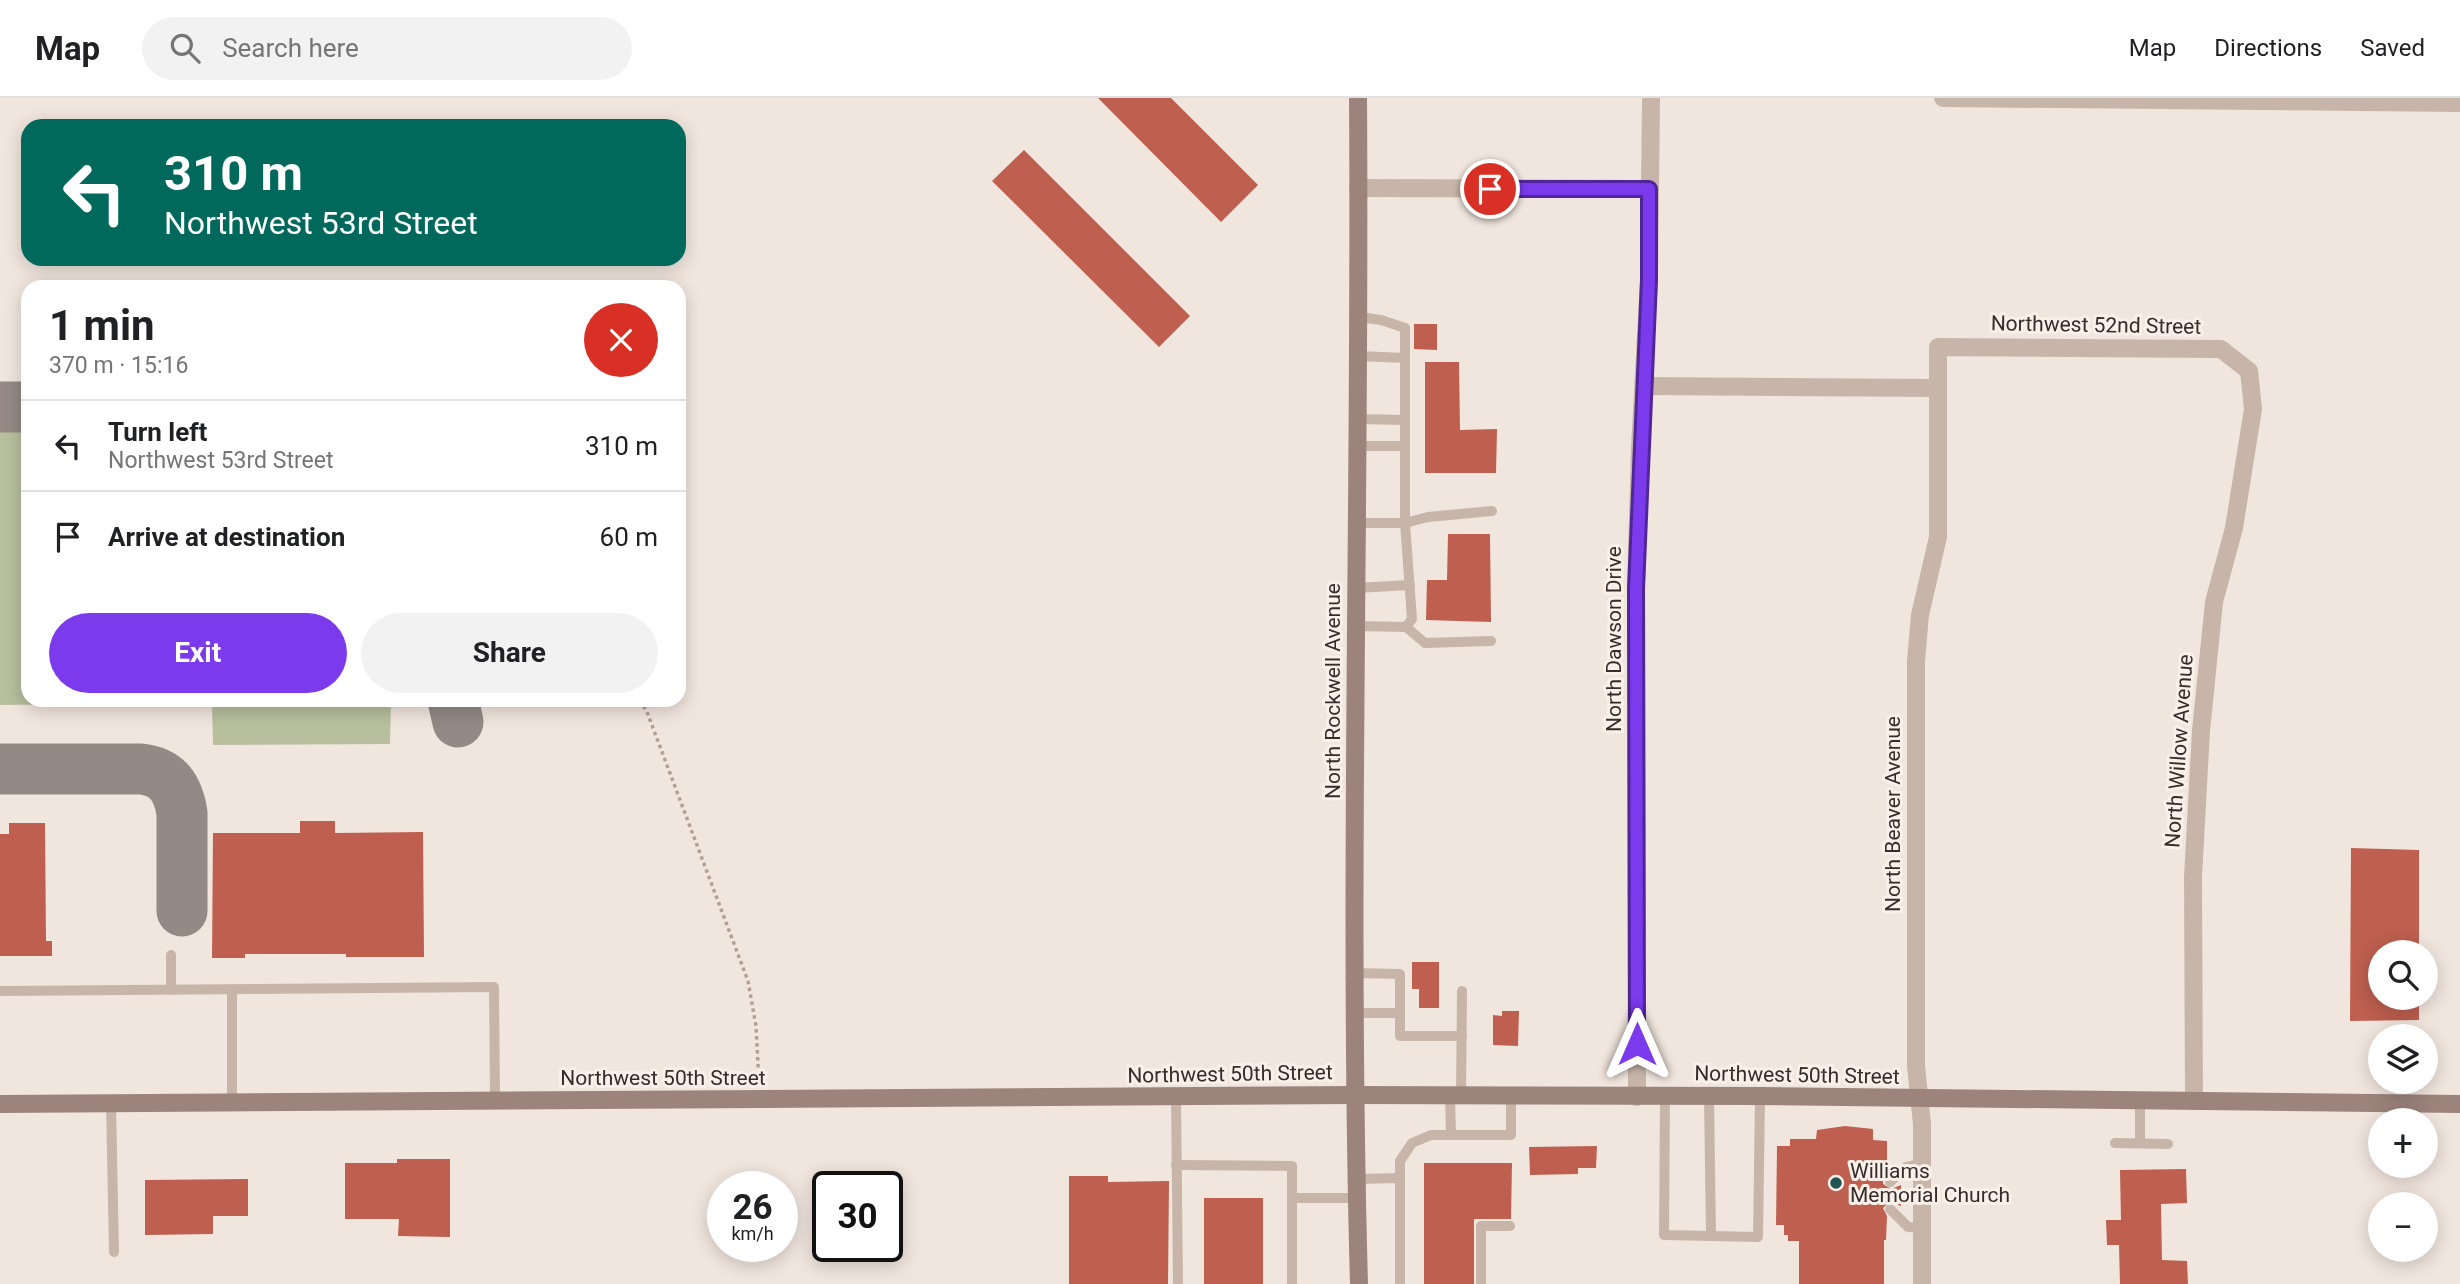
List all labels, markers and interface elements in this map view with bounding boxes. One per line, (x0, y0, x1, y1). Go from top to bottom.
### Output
search box (142, 17, 632, 80)
text: Map (35, 29, 100, 68)
icon: search (166, 29, 204, 67)
text: Search here (222, 33, 359, 63)
text: Map (2129, 34, 2176, 62)
text: Directions (2214, 34, 2322, 62)
text: Saved (2360, 34, 2425, 62)
text: 310 m (164, 145, 303, 202)
icon: left (49, 147, 140, 238)
pin (1460, 159, 1520, 219)
icon: arrive (1471, 170, 1509, 208)
text: Northwest 53rd Street (164, 204, 478, 242)
text: 1 min (49, 301, 155, 350)
button: close (584, 303, 658, 377)
street label: Northwest 52nd Street (1991, 311, 2202, 339)
text: 370 m · 15:16 (49, 352, 188, 379)
text: Turn left (108, 417, 207, 447)
icon: left (49, 427, 87, 465)
text: 310 m (585, 431, 658, 461)
text: Northwest 53rd Street (108, 447, 333, 474)
icon: arrive (49, 518, 87, 556)
text: Arrive at destination (108, 522, 345, 552)
text: 60 m (600, 522, 658, 552)
street label: North Dawson Drive (1602, 546, 1626, 732)
street label: North Rockwell Avenue (1321, 583, 1345, 799)
button: Exit (49, 613, 347, 693)
button: Share (361, 613, 658, 693)
street label: North Willow Avenue (2160, 653, 2198, 849)
street label: North Beaver Avenue (1881, 716, 1905, 912)
map controls (2368, 940, 2438, 1262)
button: search (2368, 940, 2438, 1010)
position arrow (1600, 1007, 1674, 1081)
button: layers (2368, 1024, 2438, 1094)
street label: Northwest 50th Street (1127, 1060, 1333, 1088)
street label: Northwest 50th Street (1694, 1061, 1900, 1089)
street label: Northwest 50th Street (560, 1066, 766, 1090)
button: + (2368, 1108, 2438, 1178)
place label: Williams Memorial Church (1850, 1159, 2010, 1207)
speed limit sign: 30 (812, 1171, 903, 1262)
marker: Williams Memorial Church (1828, 1175, 1844, 1191)
text: 26 (732, 1187, 773, 1228)
button: − (2368, 1192, 2438, 1262)
text: km/h (731, 1223, 774, 1244)

